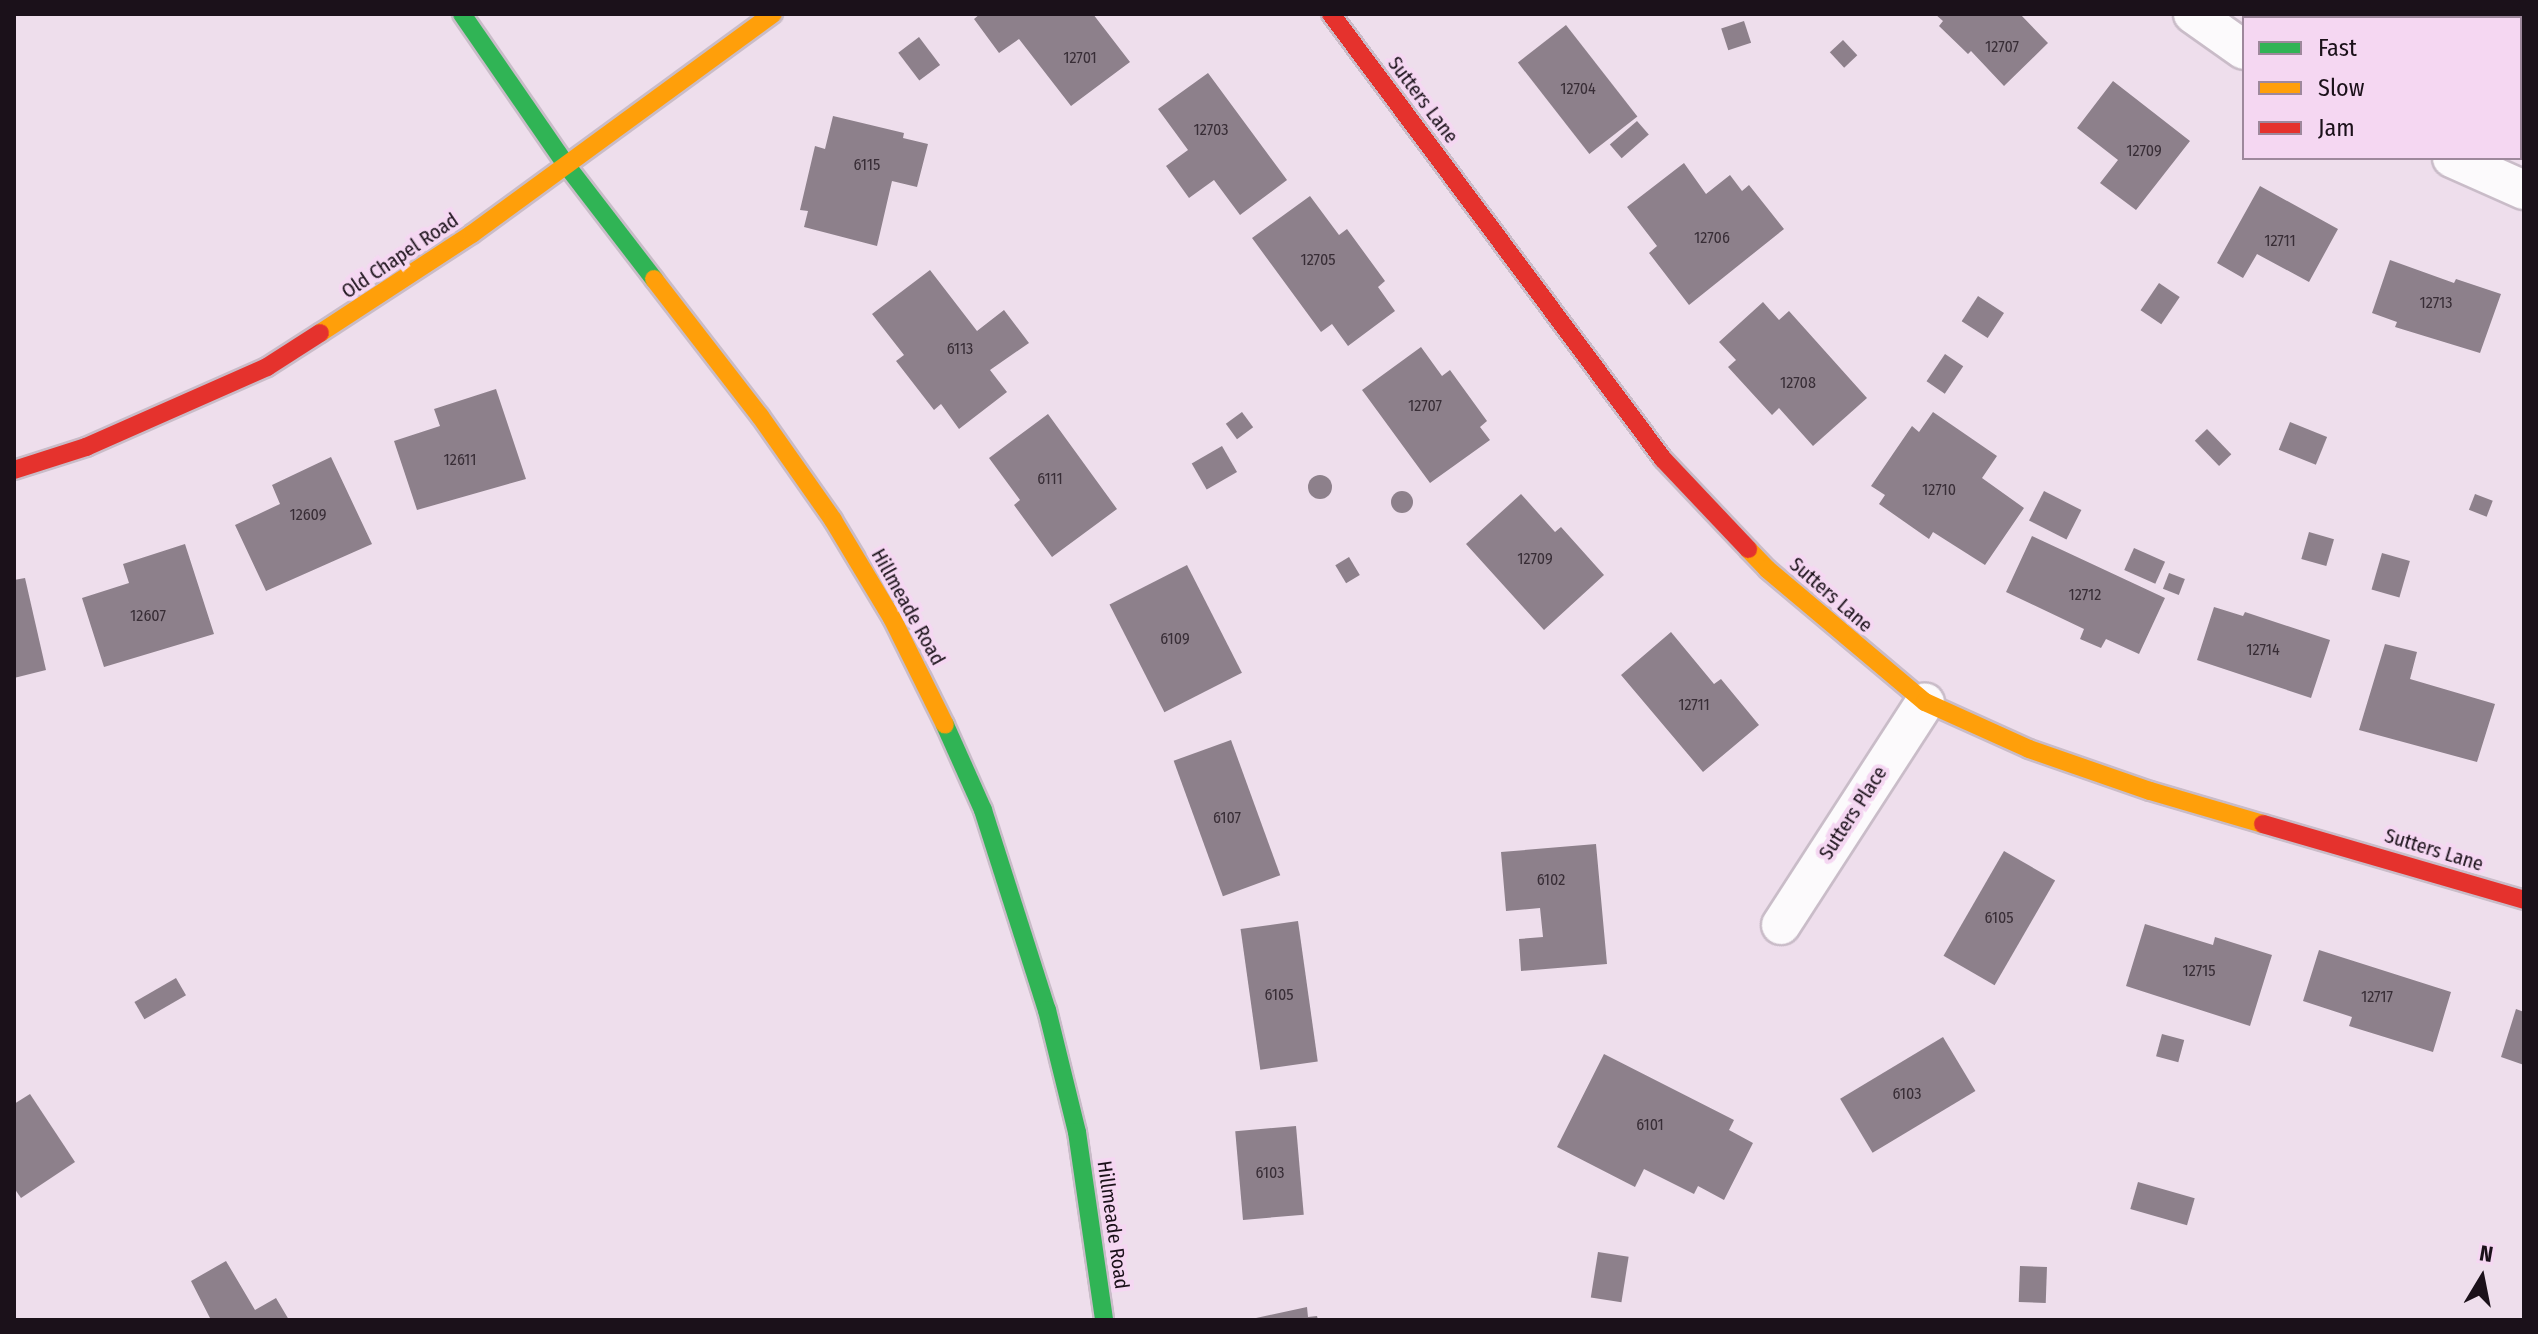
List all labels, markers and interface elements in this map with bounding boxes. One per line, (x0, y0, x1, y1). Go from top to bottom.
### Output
legend (2242, 16, 2522, 160)
text: Fast (2318, 34, 2357, 62)
house number: 12707 (1985, 37, 2019, 57)
house number: 12701 (1063, 48, 1097, 68)
street label: Sutters Lane (1383, 52, 1463, 148)
text: Slow (2318, 74, 2364, 102)
house number: 12704 (1560, 79, 1596, 99)
text: Jam (2318, 114, 2355, 142)
house number: 12703 (1194, 120, 1228, 140)
house number: 12709 (2126, 141, 2162, 161)
house number: 6115 (854, 155, 880, 175)
street label: Old Chapel Road (337, 208, 463, 304)
house number: 12706 (1694, 228, 1730, 248)
house number: 12711 (2264, 231, 2296, 251)
house number: 12705 (1300, 250, 1336, 270)
house number: 12713 (2420, 293, 2452, 313)
house number: 6113 (947, 339, 973, 359)
house number: 12708 (1780, 373, 1816, 393)
house number: 12707 (1408, 396, 1442, 416)
house number: 12611 (444, 450, 476, 470)
house number: 6111 (1037, 469, 1063, 489)
house number: 12710 (1922, 480, 1956, 500)
house number: 12609 (289, 505, 327, 525)
street label: Hillmeade Road (866, 545, 950, 669)
house number: 12709 (1517, 549, 1553, 569)
street label: Sutters Lane (1785, 553, 1877, 637)
house number: 12712 (2069, 585, 2101, 605)
house number: 12607 (130, 606, 166, 626)
house number: 6109 (1160, 629, 1190, 649)
house number: 12714 (2246, 640, 2280, 660)
house number: 12711 (1678, 695, 1710, 715)
street label: Sutters Place (1814, 762, 1892, 864)
house number: 6107 (1213, 808, 1241, 828)
street label: Sutters Lane (2382, 824, 2486, 876)
house number: 6102 (1537, 870, 1565, 890)
house number: 6105 (1984, 908, 2014, 928)
house number: 12715 (2182, 961, 2216, 981)
house number: 6105 (1264, 985, 1294, 1005)
house number: 12717 (2361, 987, 2393, 1007)
house number: 6103 (1893, 1084, 1921, 1104)
house number: 6101 (1636, 1115, 1664, 1135)
street label: Hillmeade Road (1092, 1159, 1134, 1291)
house number: 6103 (1256, 1163, 1284, 1183)
north arrow (2442, 1238, 2522, 1318)
text: N (2477, 1239, 2495, 1268)

